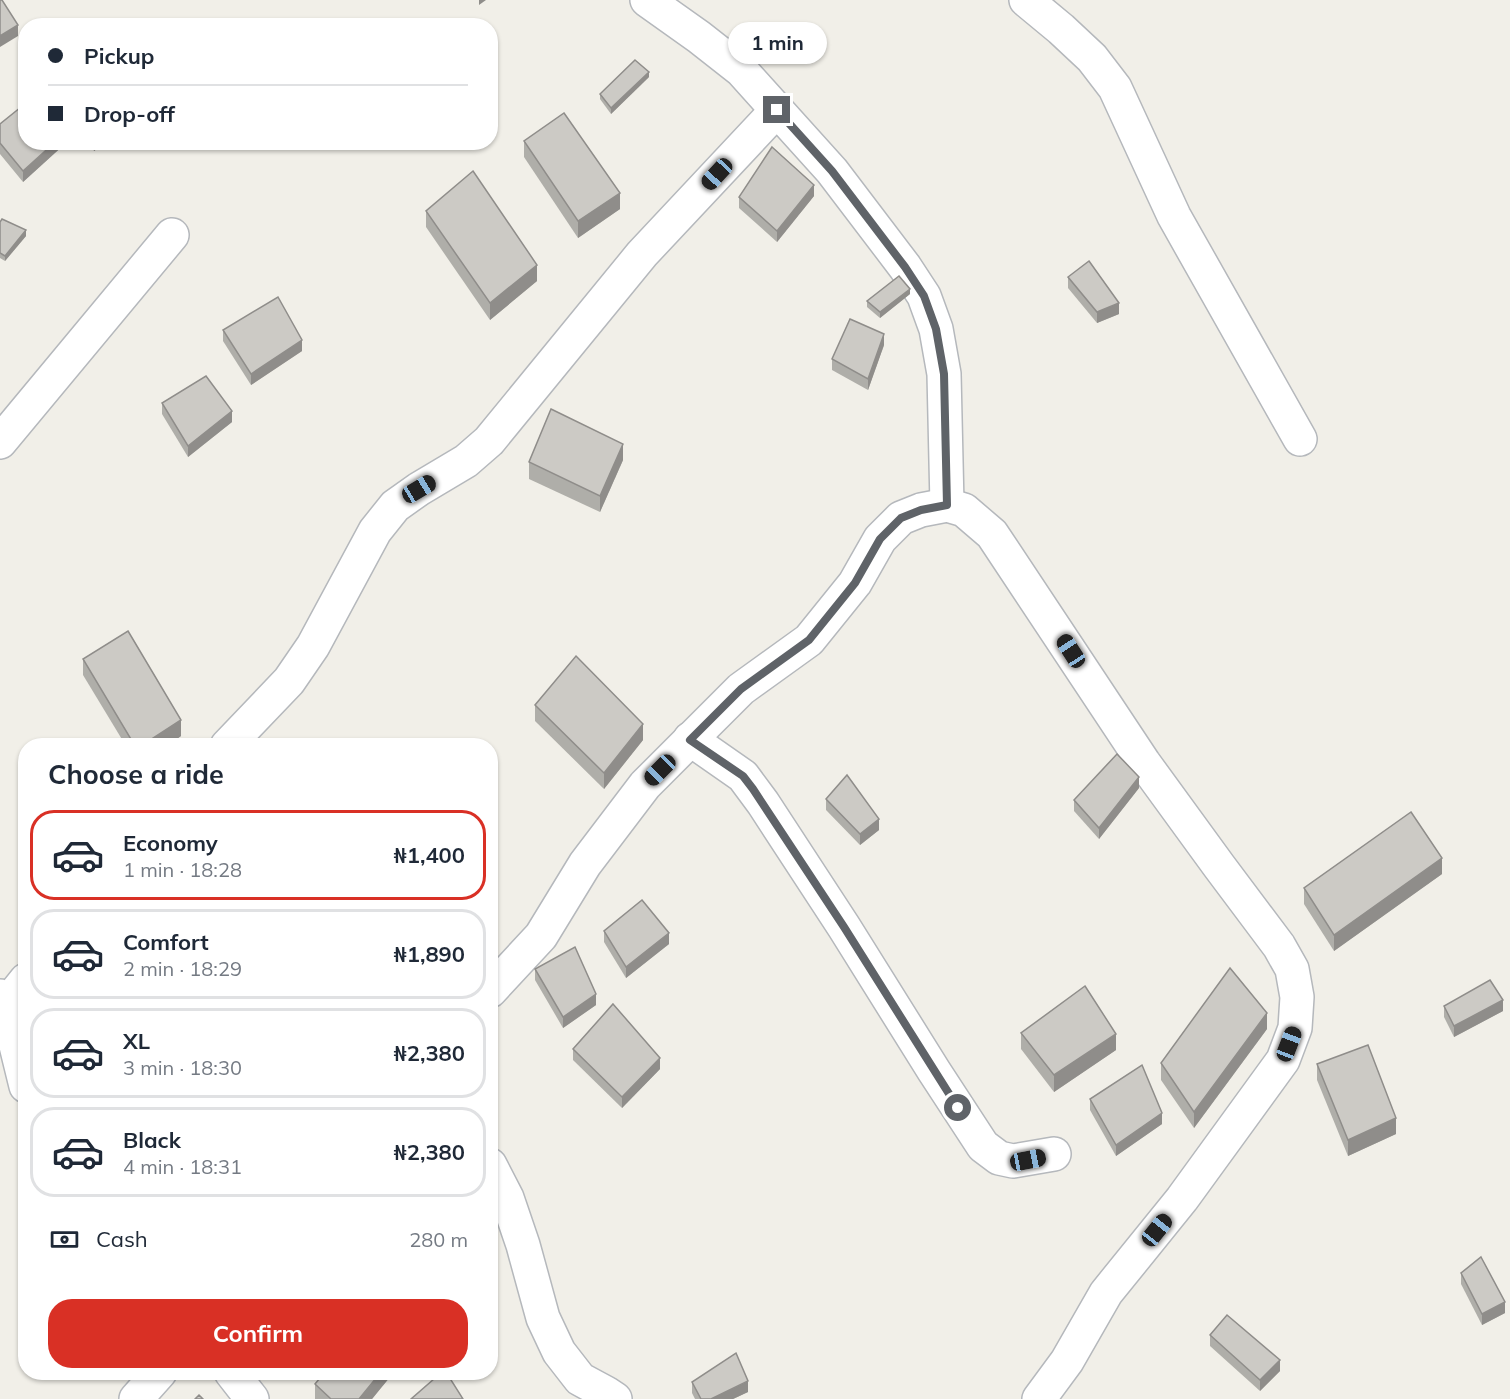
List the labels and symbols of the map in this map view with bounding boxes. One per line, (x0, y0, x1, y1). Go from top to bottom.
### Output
callout: 1 min (728, 23, 826, 65)
route end (763, 96, 790, 123)
car (698, 155, 736, 193)
car (399, 472, 439, 506)
car (1054, 631, 1088, 671)
car (641, 751, 679, 789)
car (1274, 1024, 1304, 1064)
route start (944, 1094, 971, 1121)
car (1009, 1148, 1047, 1172)
car (1139, 1210, 1175, 1250)

